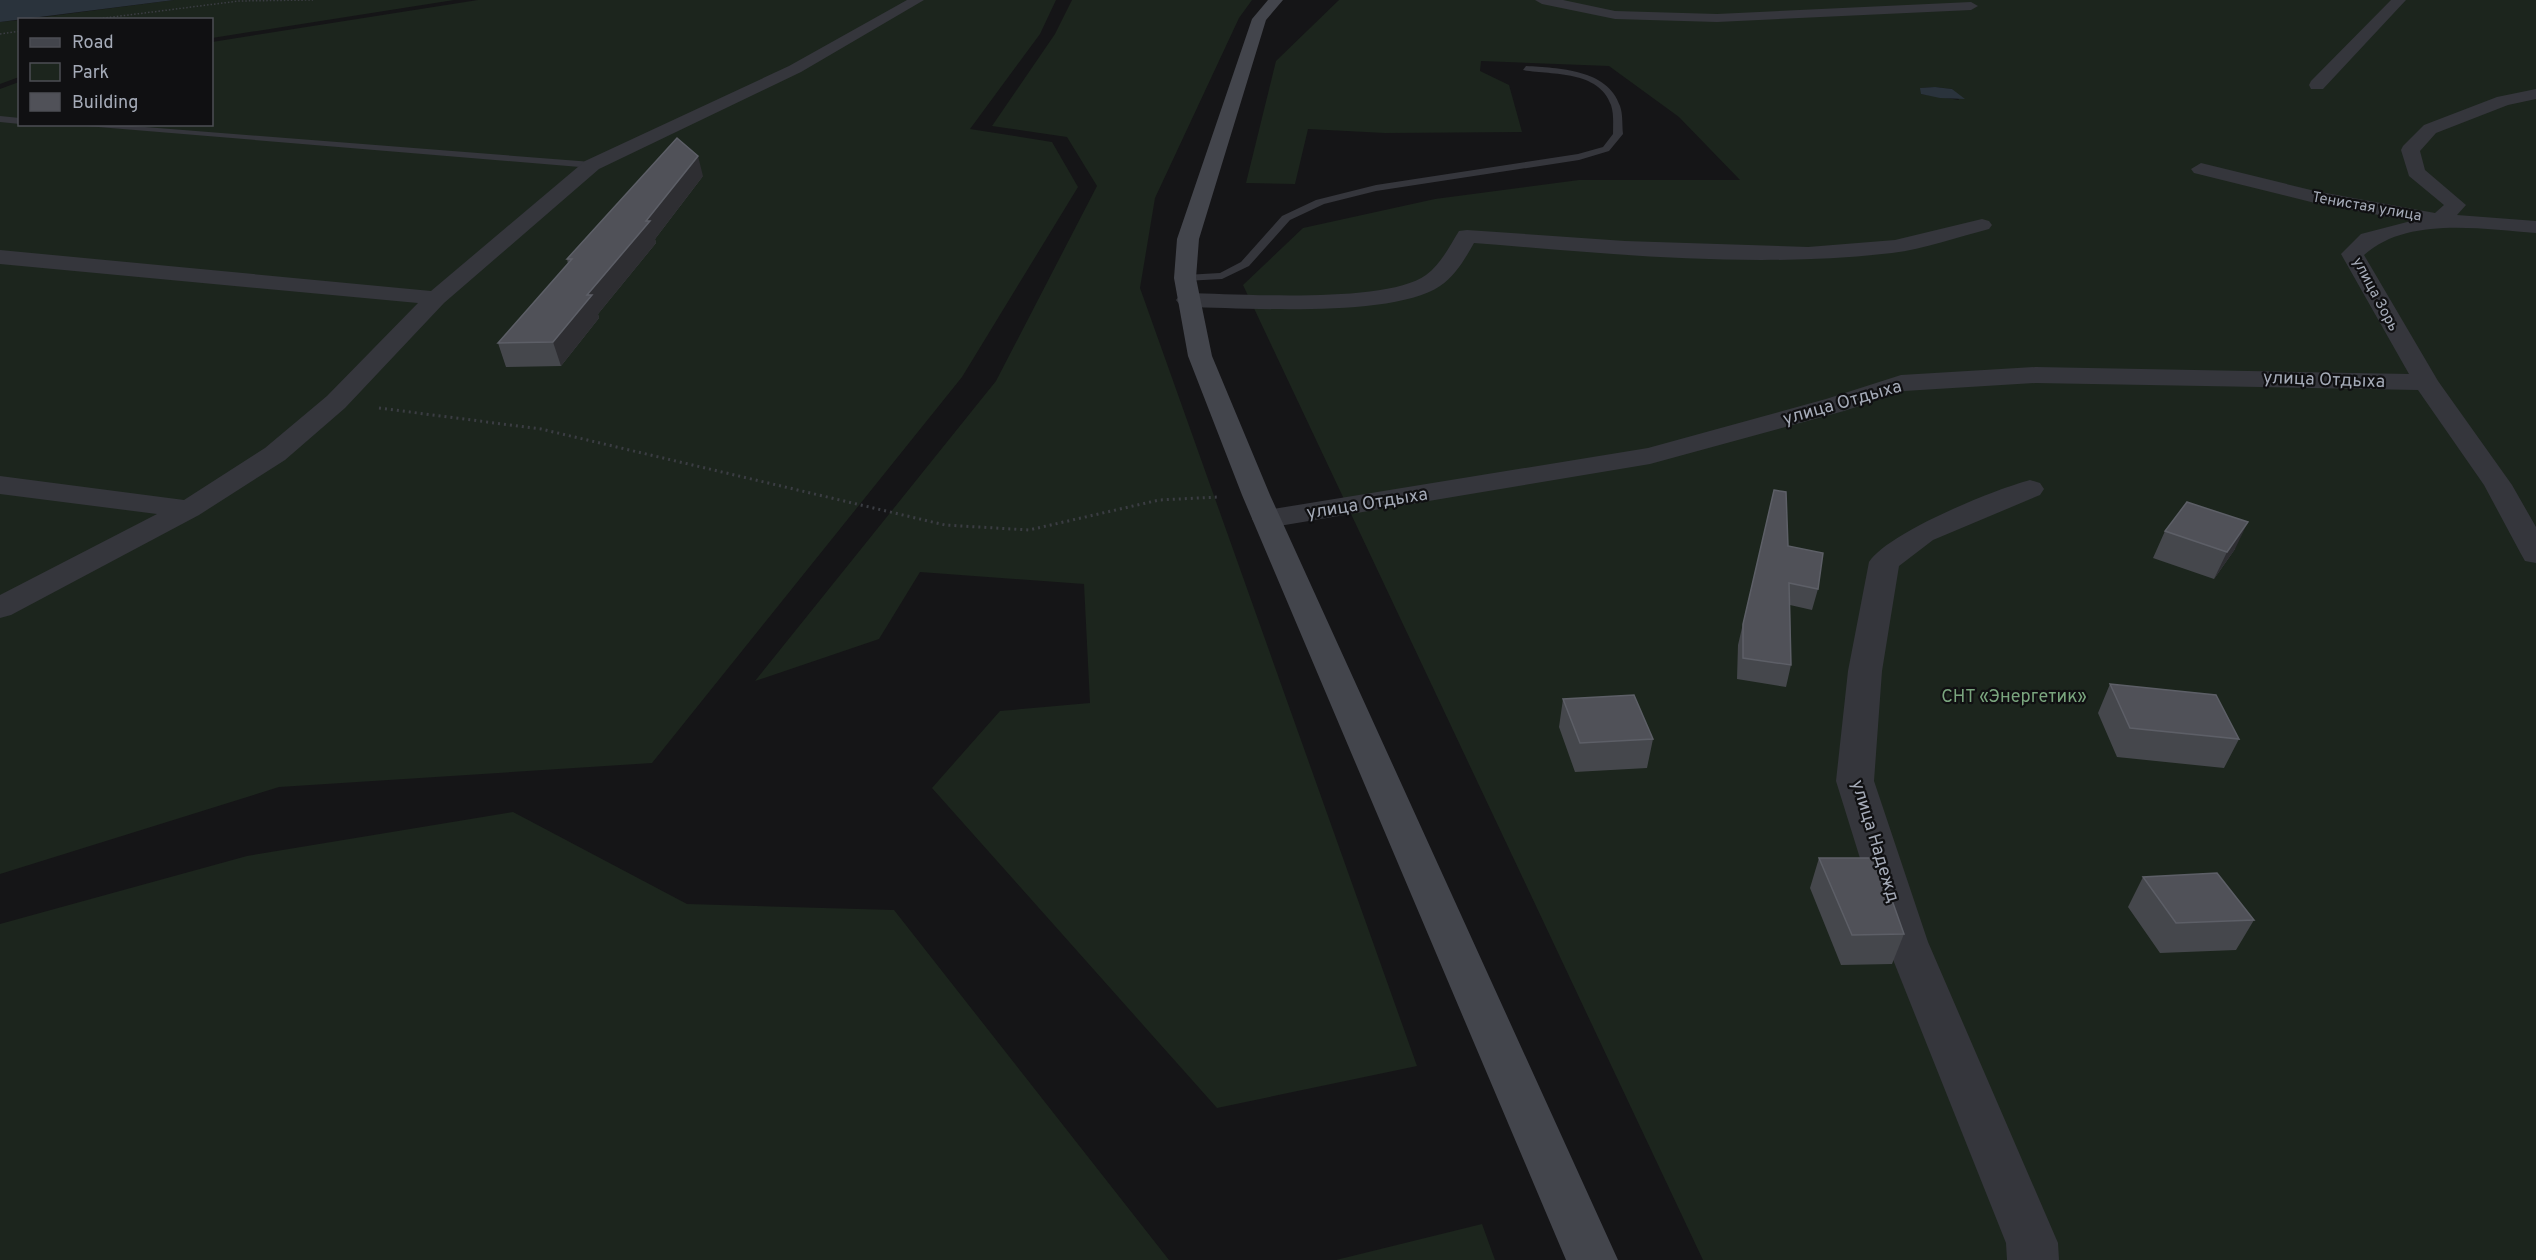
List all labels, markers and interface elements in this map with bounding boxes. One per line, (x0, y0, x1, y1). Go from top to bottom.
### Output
legend (18, 18, 213, 126)
text: Road (72, 32, 114, 55)
text: Park (72, 62, 109, 85)
text: Building (72, 92, 138, 115)
street label: Тенистая улица (2310, 188, 2423, 226)
street label: улица Зорь (2347, 254, 2402, 335)
street label: улица Отдыха (2262, 367, 2386, 394)
street label: улица Отдыха (1780, 376, 1904, 431)
street label: улица Отдыха (1305, 484, 1429, 525)
park label: СНТ «Энергетик» (1941, 686, 2087, 709)
street label: улица Надежд (1845, 777, 1904, 906)

